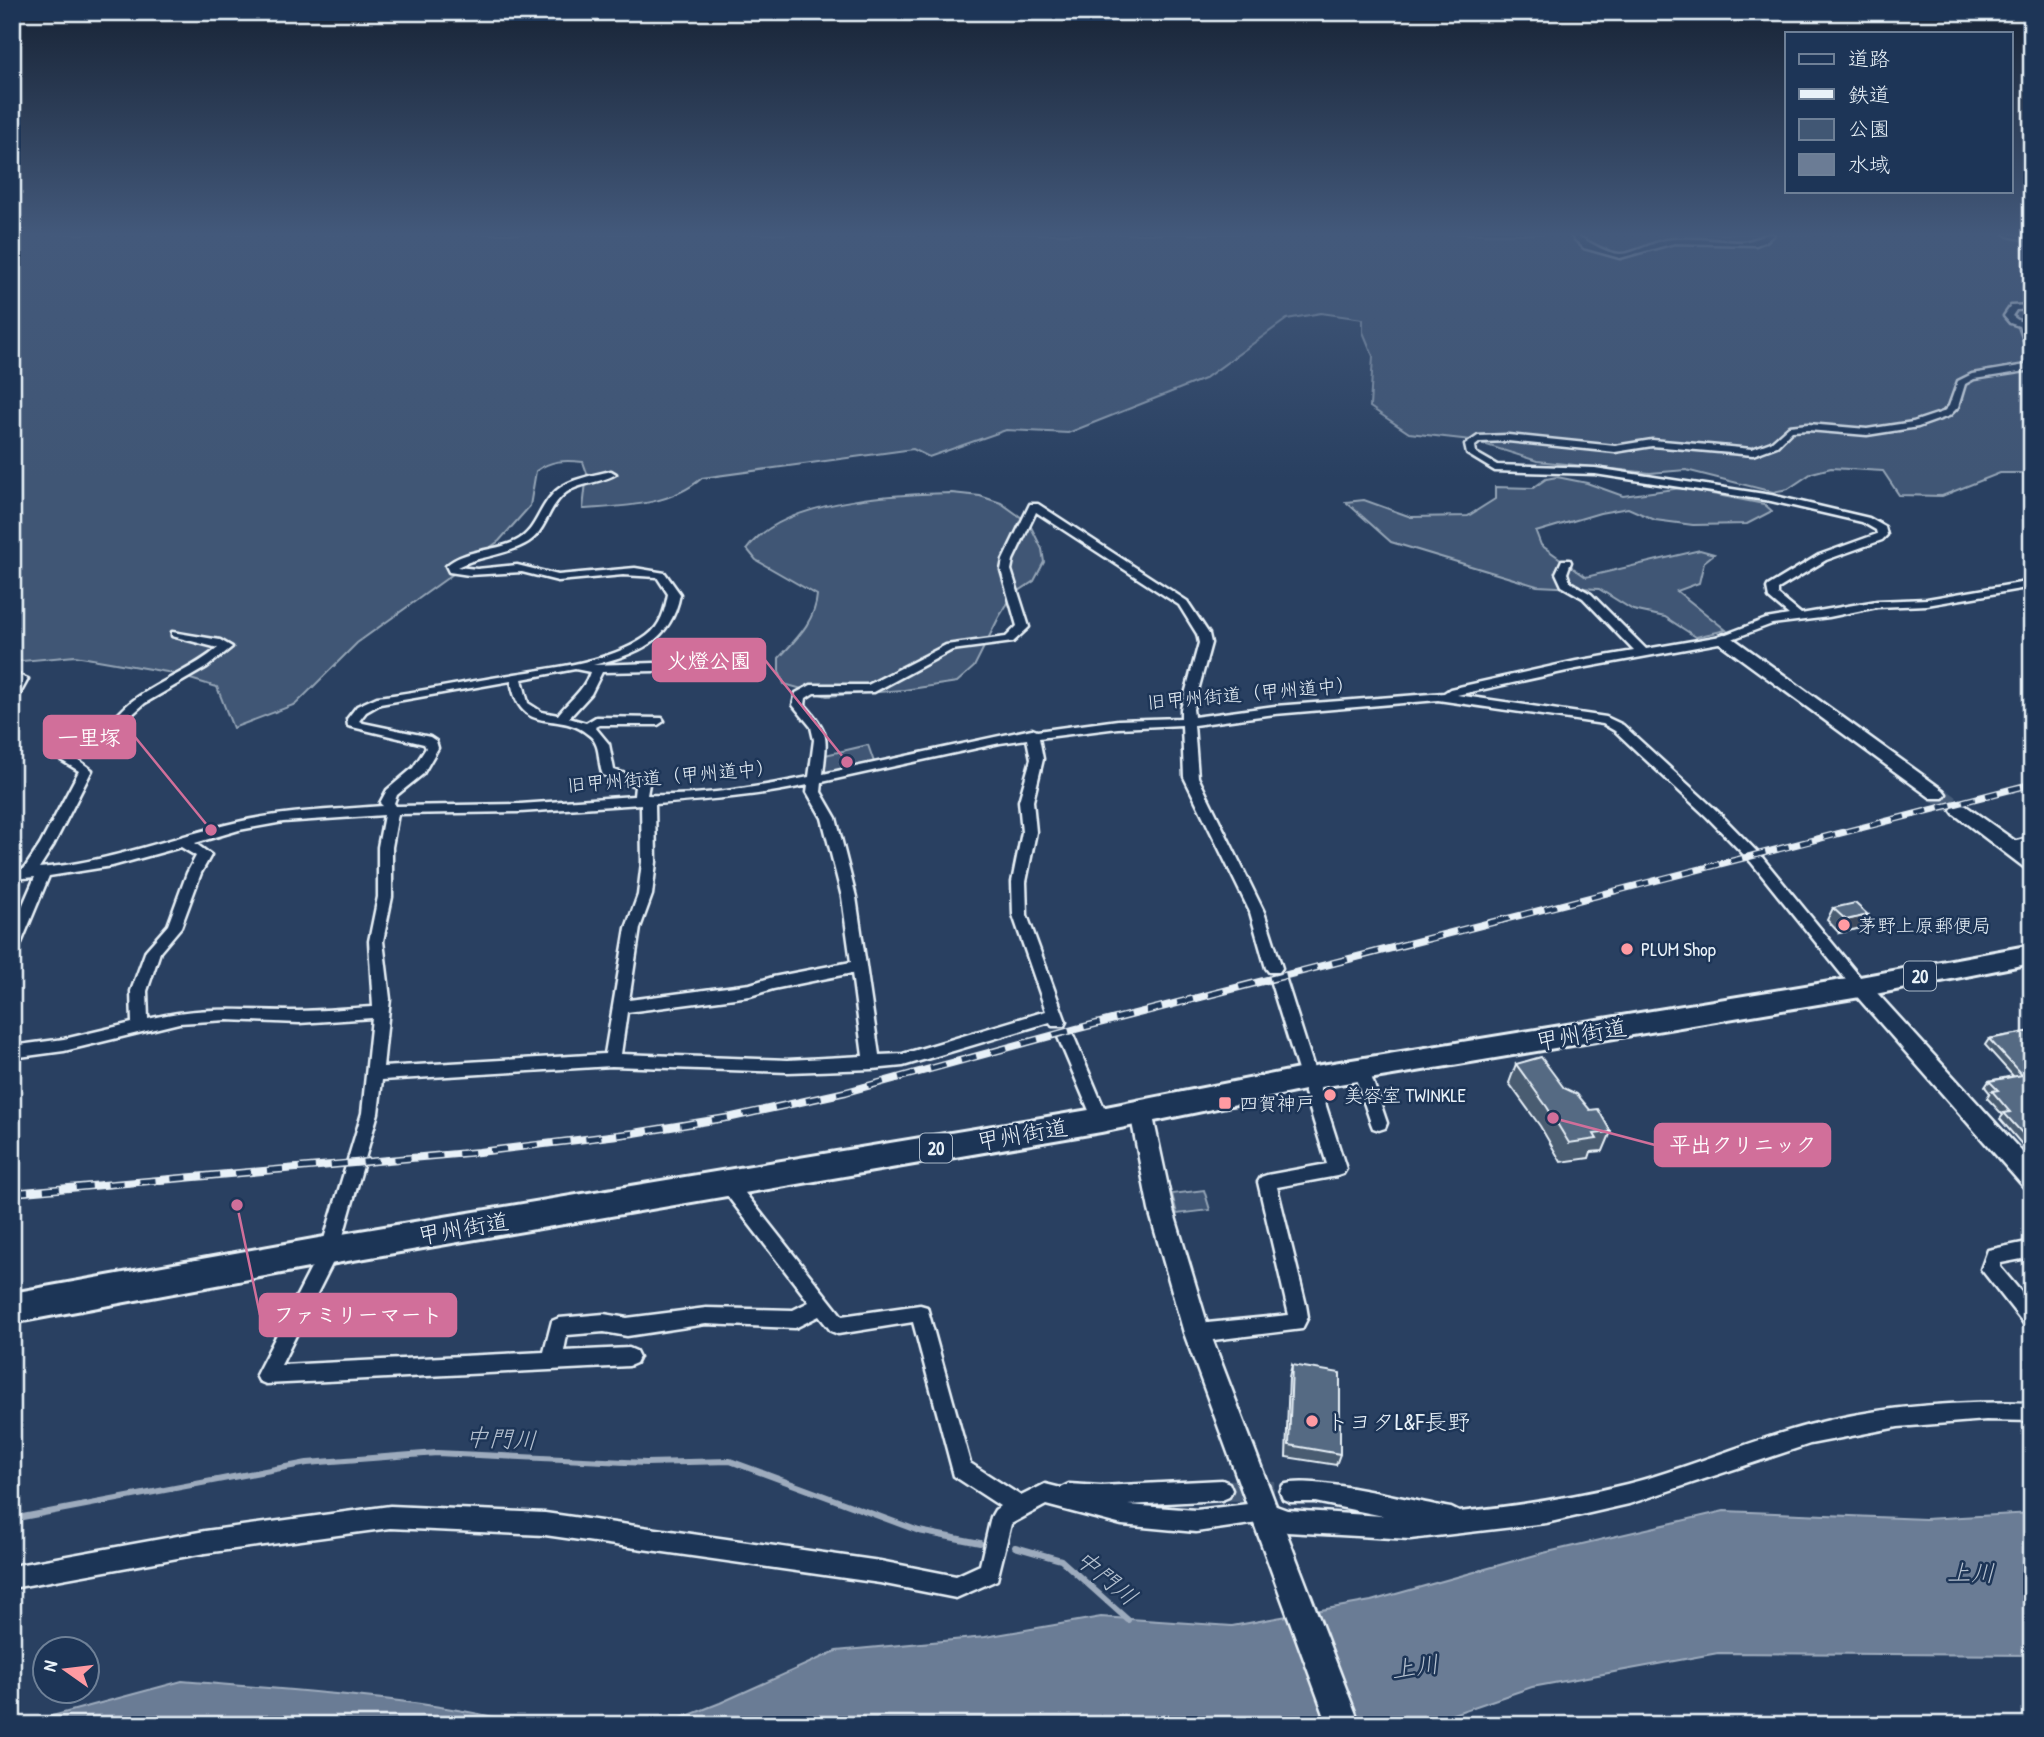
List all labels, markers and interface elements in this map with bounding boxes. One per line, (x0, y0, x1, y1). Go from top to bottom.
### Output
legend (1785, 32, 2012, 192)
text: 道路 (1848, 44, 1890, 73)
text: 鉄道 (1848, 80, 1890, 109)
text: 公園 (1848, 114, 1890, 143)
text: 水域 (1848, 150, 1890, 179)
callout: 火燈公園 (653, 639, 765, 681)
text: 火燈公園 (667, 646, 751, 675)
street label: 旧甲州街道（甲州道中） (1146, 671, 1356, 715)
callout: 一里塚 (44, 716, 135, 758)
text: 一里塚 (58, 723, 121, 752)
street label: 旧甲州街道（甲州道中） (566, 754, 776, 798)
place label: 茅野上原郵便局 (1858, 912, 1991, 938)
marker: 茅野上原郵便局 (1836, 917, 1852, 933)
place label: PLUM Shop (1641, 936, 1716, 962)
marker: PLUM Shop (1619, 941, 1635, 957)
road number: 20 (1904, 961, 1936, 990)
street label: 甲州街道 (1533, 1011, 1629, 1057)
place label: 美容室 TWINKLE (1344, 1082, 1467, 1108)
marker: 美容室 TWINKLE (1322, 1087, 1338, 1103)
place label: 四賀神戸 (1239, 1090, 1315, 1116)
marker: 四賀神戸 (1217, 1095, 1233, 1111)
street label: 甲州街道 (974, 1111, 1070, 1157)
callout: 平出クリニック (1655, 1124, 1830, 1166)
text: 平出クリニック (1670, 1130, 1817, 1159)
road number: 20 (920, 1134, 952, 1162)
street label: 甲州街道 (415, 1205, 511, 1251)
callout: ファミリーマート (260, 1294, 456, 1336)
text: ファミリーマート (274, 1300, 442, 1329)
place label: トヨタL&F長野 (1326, 1406, 1470, 1437)
marker: トヨタL&F長野 (1304, 1413, 1320, 1429)
water label: 中門川 (464, 1420, 538, 1456)
water label: 中門川 (1069, 1542, 1145, 1612)
water label: 上川 (1947, 1556, 1995, 1588)
north arrow (32, 1636, 102, 1706)
water label: 上川 (1389, 1647, 1441, 1685)
text: N (36, 1658, 63, 1674)

